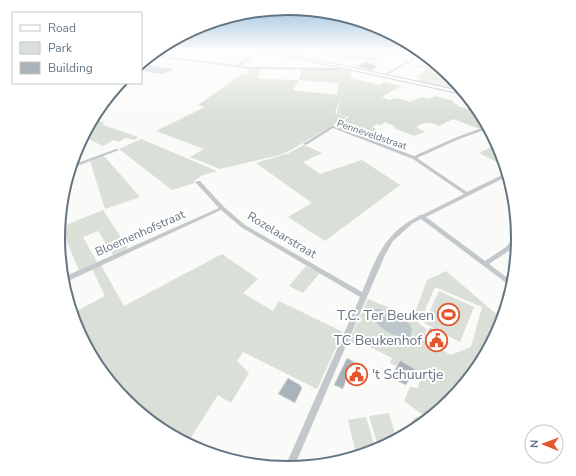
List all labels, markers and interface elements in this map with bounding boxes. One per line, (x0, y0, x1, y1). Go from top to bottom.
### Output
legend (12, 12, 142, 84)
text: Road (48, 20, 76, 36)
text: Park (48, 40, 73, 56)
text: Building (48, 60, 93, 76)
street label: Penneveldstraat (335, 116, 409, 154)
street label: Bloemenhofstraat (93, 206, 188, 260)
street label: Rozelaarstraat (244, 208, 320, 262)
sports icon: T.C. Ter Beuken (436, 302, 462, 328)
place label: T.C. Ter Beuken (337, 306, 434, 325)
public building icon: TC Beukenhof (424, 327, 450, 353)
place label: TC Beukenhof (334, 331, 422, 350)
public building icon: 't Schuurtje (343, 361, 369, 387)
place label: 't Schuurtje (372, 365, 443, 384)
north arrow (524, 424, 564, 464)
text: N (527, 440, 542, 448)

